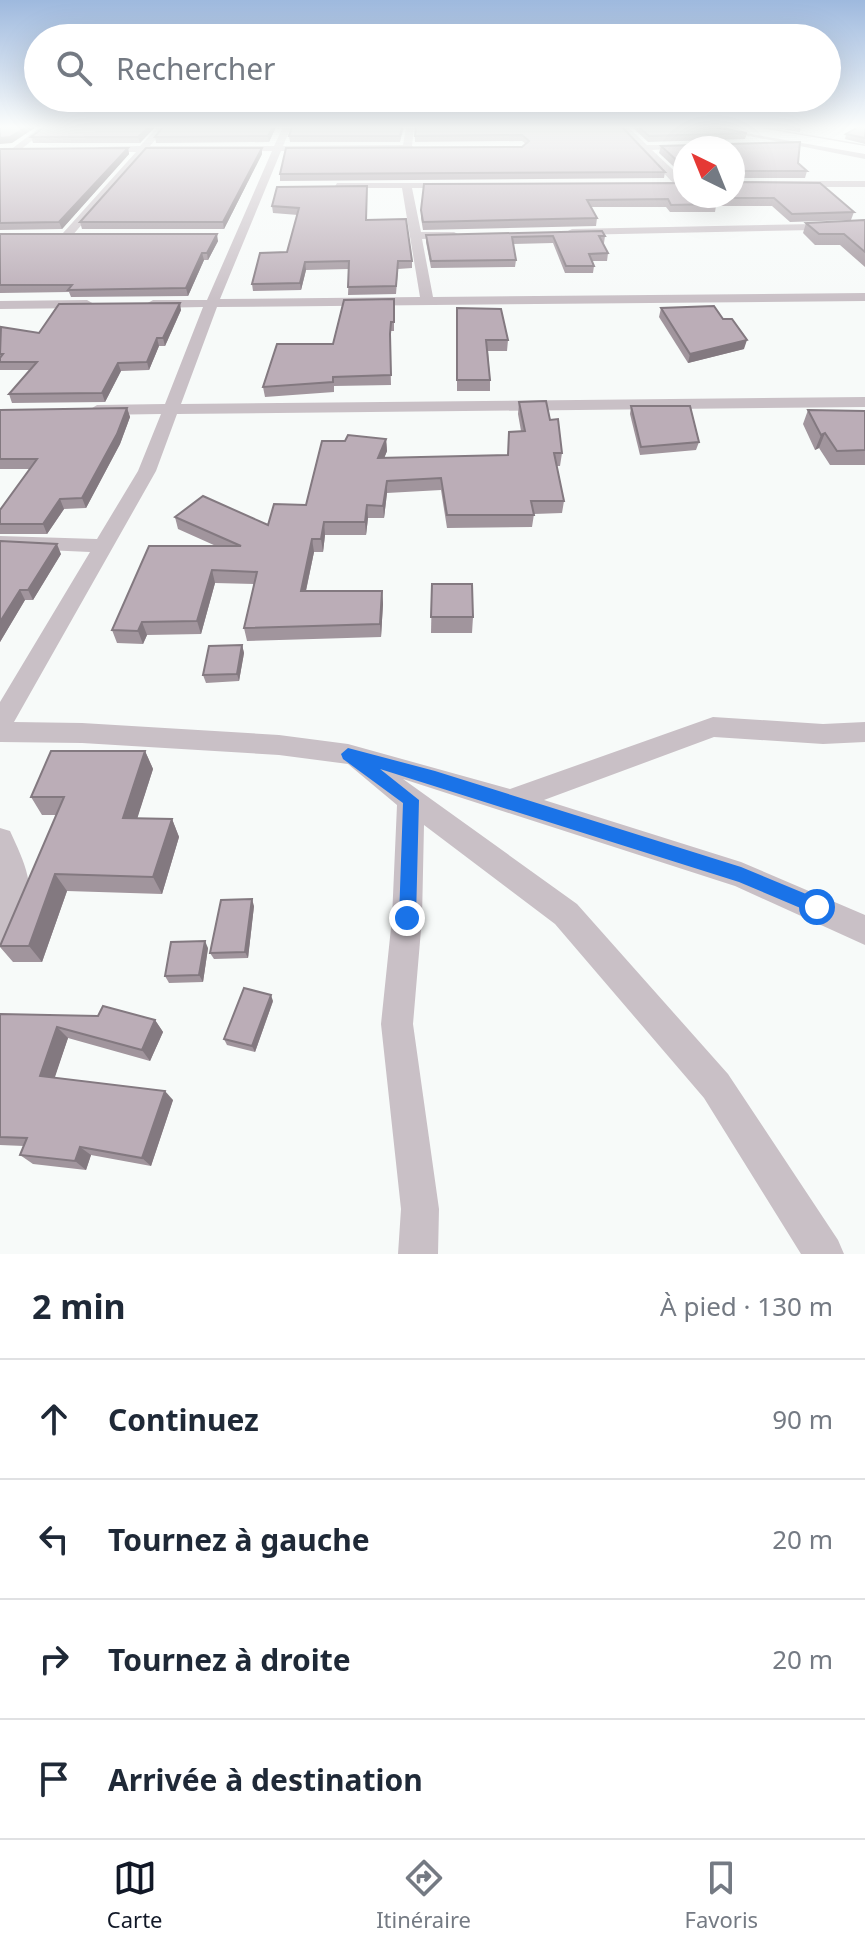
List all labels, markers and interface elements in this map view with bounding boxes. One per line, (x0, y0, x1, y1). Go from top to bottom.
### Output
search box (24, 24, 841, 112)
icon: search (52, 46, 96, 90)
text: Rechercher (116, 48, 275, 89)
north arrow (673, 136, 745, 208)
route start (799, 889, 835, 925)
route end (389, 900, 425, 936)
text: 2 min (32, 1283, 126, 1329)
text: À pied · 130 m (660, 1288, 833, 1324)
icon: ahead (32, 1397, 76, 1441)
text: Continuez (108, 1399, 259, 1440)
text: 90 m (772, 1401, 833, 1437)
icon: left (32, 1517, 76, 1561)
text: Tournez à gauche (108, 1519, 370, 1560)
text: 20 m (772, 1521, 833, 1557)
icon: right (32, 1637, 76, 1681)
text: Tournez à droite (108, 1639, 351, 1680)
text: 20 m (772, 1641, 833, 1677)
icon: arrive (32, 1757, 76, 1801)
text: Arrivée à destination (108, 1759, 423, 1800)
tab: Carte (107, 1856, 163, 1934)
tab: Itinéraire (376, 1856, 471, 1934)
tab: Favoris (685, 1856, 758, 1934)

